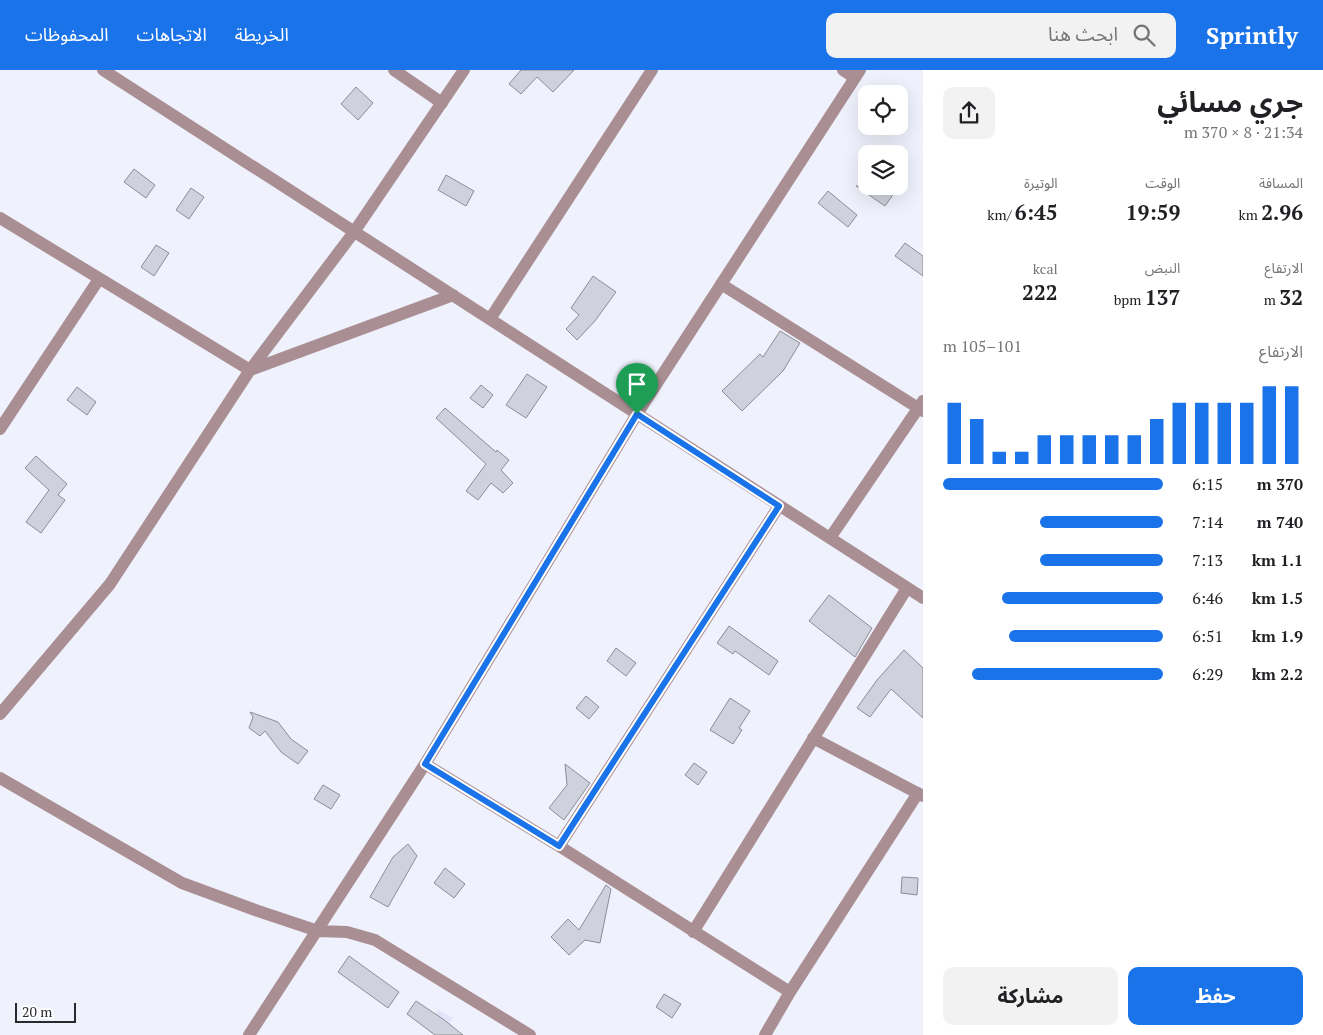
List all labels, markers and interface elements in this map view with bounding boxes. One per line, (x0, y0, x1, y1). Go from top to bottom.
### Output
search box (826, 13, 1176, 58)
text: Sprintly (1206, 19, 1298, 51)
text: ابحث هنا (1048, 21, 1118, 46)
icon: search (1130, 21, 1158, 49)
text: المحفوظات (25, 22, 109, 46)
text: الاتجاهات (137, 22, 207, 46)
text: الخريطة (235, 22, 289, 46)
text: جري مسائي (1157, 83, 1303, 120)
map controls (858, 85, 908, 195)
button: locate (858, 85, 908, 135)
button: share (943, 87, 995, 139)
text: 21:34 · 8 × 370 m (1184, 121, 1303, 143)
button: layers (858, 145, 908, 195)
text: الوتيرة (1024, 173, 1058, 192)
text: الوقت (1145, 173, 1180, 192)
text: المسافة (1259, 173, 1303, 192)
text: 6:45 (1015, 198, 1058, 226)
text: 19:59 (1126, 198, 1180, 226)
text: 2.96 (1261, 198, 1303, 226)
text: /km (987, 205, 1015, 224)
text: km (1238, 205, 1261, 224)
text: النبض (1145, 258, 1180, 277)
text: الارتفاع (1265, 258, 1303, 277)
text: kcal (1033, 259, 1058, 278)
text: 222 (1022, 278, 1058, 306)
text: 137 (1145, 283, 1180, 311)
text: 32 (1279, 283, 1303, 311)
text: bpm (1114, 290, 1145, 309)
text: m (1264, 290, 1279, 309)
text: 101–105 m (943, 335, 1022, 357)
text: الارتفاع (1259, 340, 1303, 362)
pin (616, 363, 658, 414)
icon: arrive (623, 370, 651, 398)
text: 6:15 (1192, 473, 1223, 495)
text: 370 m (1257, 473, 1303, 495)
text: 7:14 (1192, 511, 1223, 533)
text: 740 m (1257, 511, 1303, 533)
text: 7:13 (1192, 549, 1223, 571)
text: 1.1 km (1252, 549, 1303, 571)
text: 6:46 (1192, 587, 1223, 609)
text: 1.5 km (1252, 587, 1303, 609)
text: 6:51 (1192, 625, 1223, 647)
text: 1.9 km (1252, 625, 1303, 647)
text: 6:29 (1192, 663, 1223, 685)
text: 2.2 km (1252, 663, 1303, 685)
button: مشاركة (943, 967, 1118, 1025)
button: حفظ (1128, 967, 1303, 1025)
scale bar (15, 1000, 76, 1023)
text: 20 m (22, 1002, 52, 1021)

